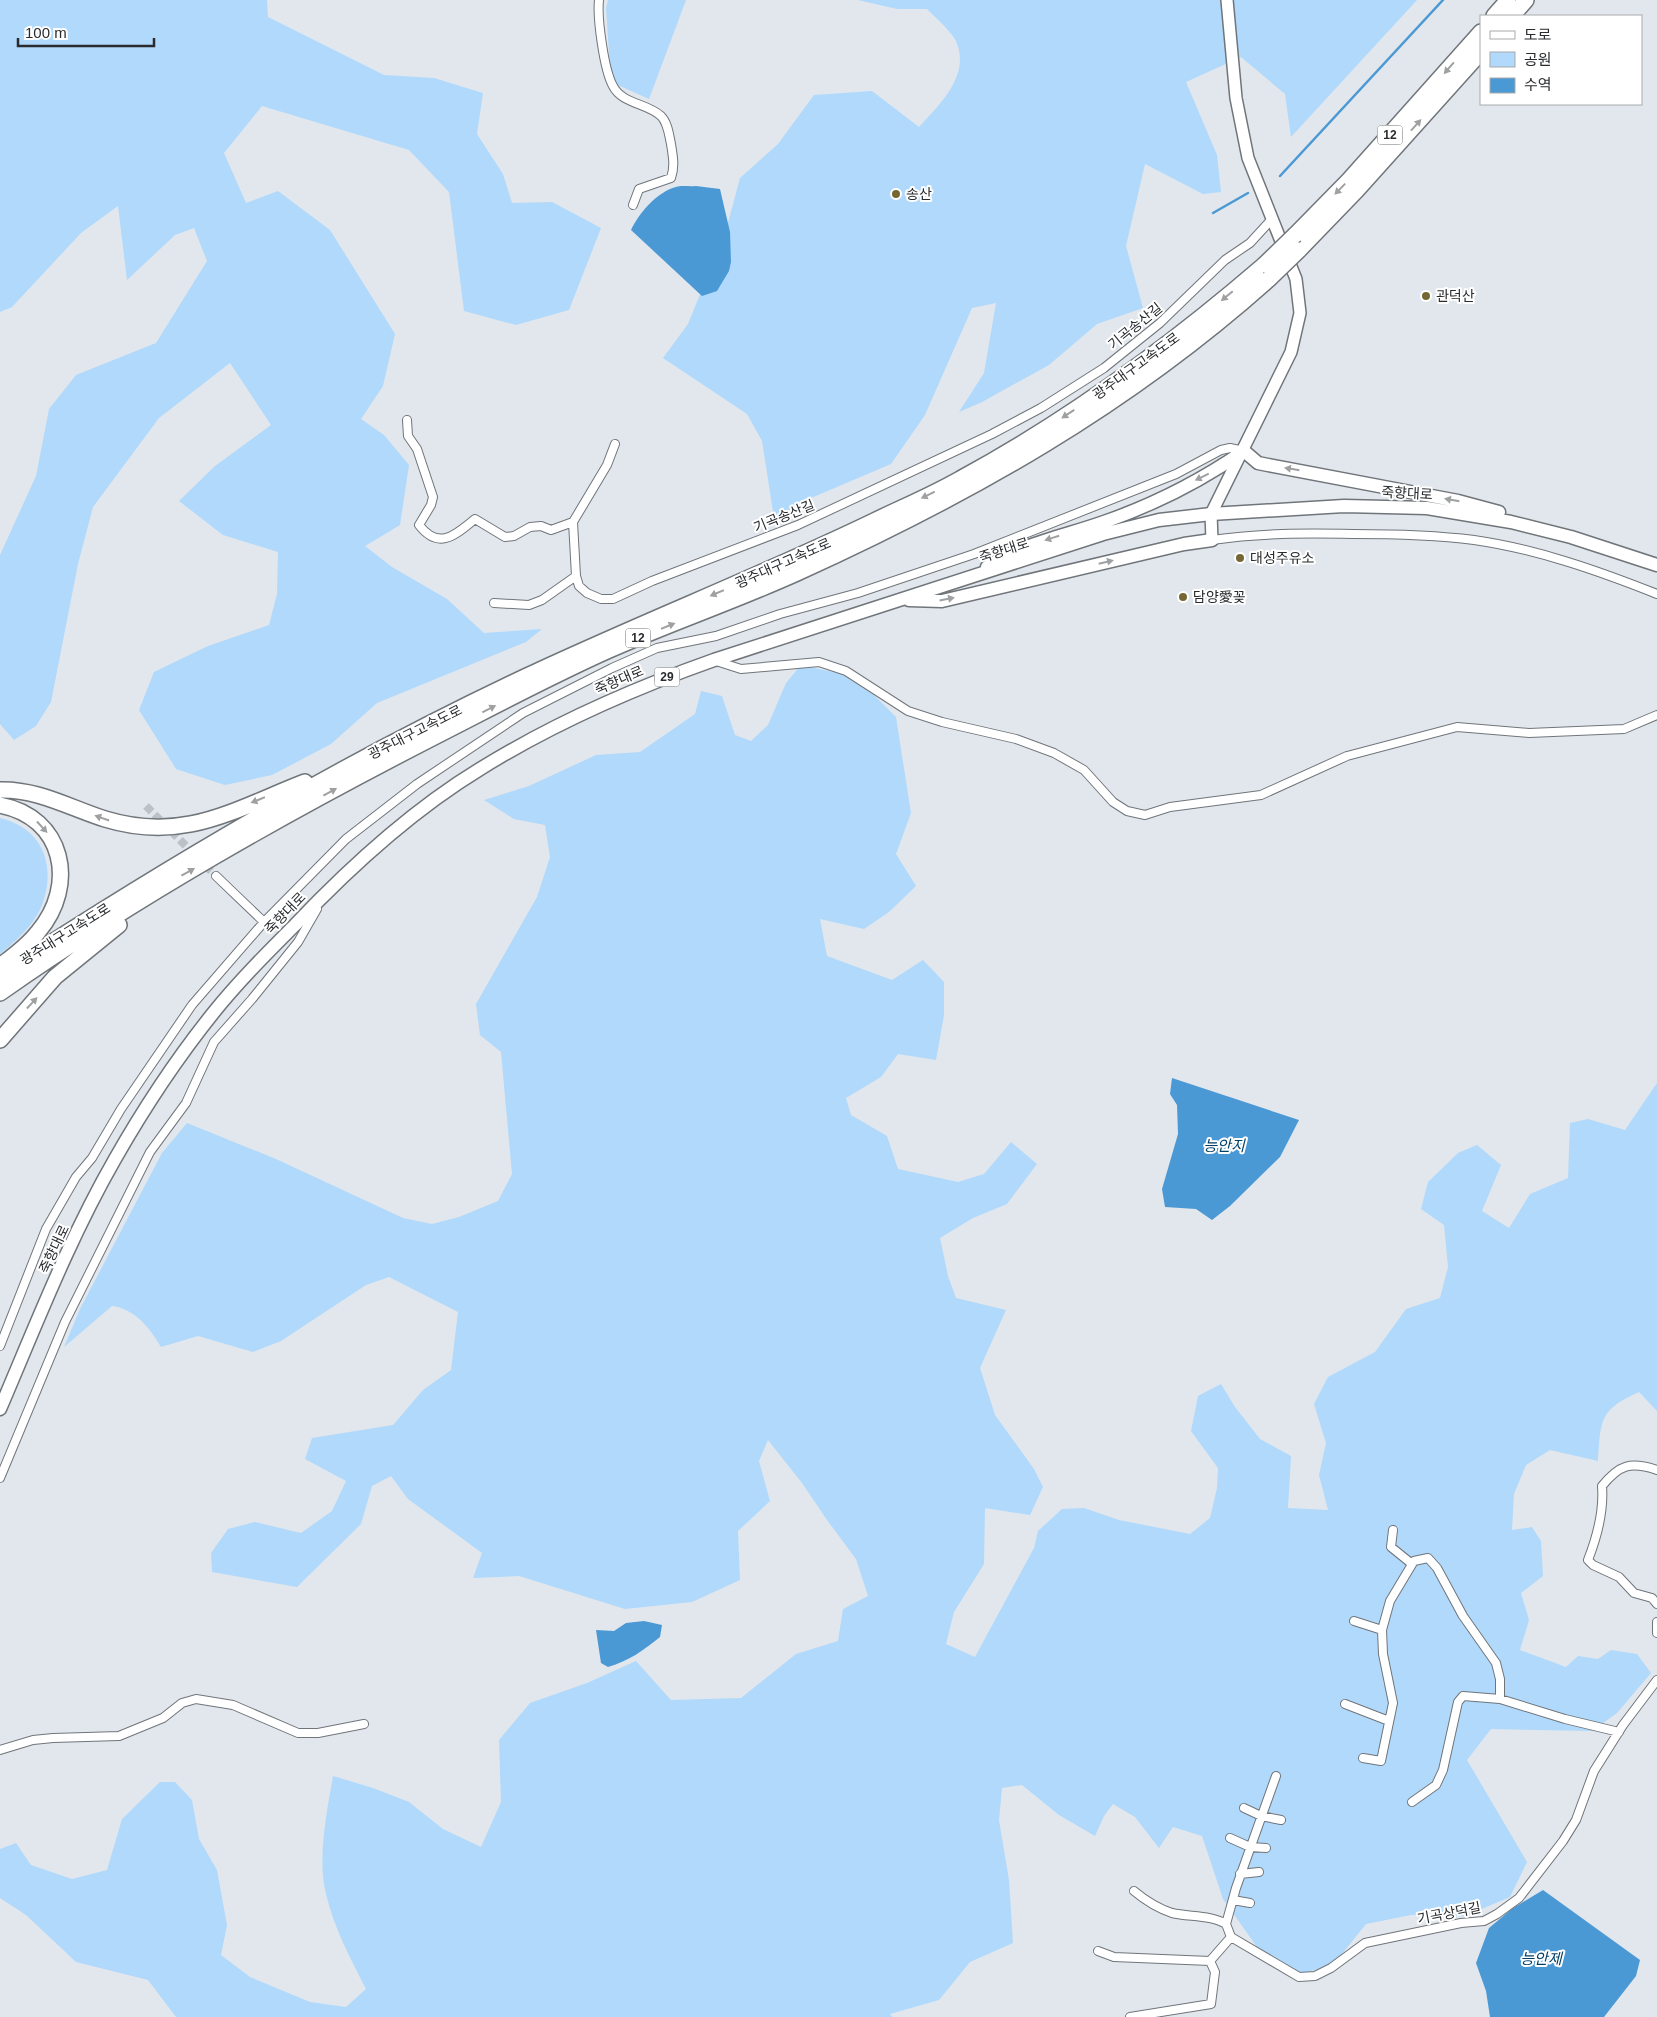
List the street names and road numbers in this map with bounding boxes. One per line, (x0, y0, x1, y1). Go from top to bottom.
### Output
road number: 12 (1378, 126, 1402, 144)
street label: 기곡송산길 (1105, 300, 1165, 352)
street label: 광주대구고속도로 (1090, 329, 1182, 403)
street label: 죽향대로 (1381, 484, 1433, 502)
street label: 기곡송산길 (751, 497, 817, 535)
street label: 죽향대로 (977, 534, 1031, 566)
street label: 광주대구고속도로 (733, 535, 833, 591)
road number: 12 (626, 628, 650, 648)
street label: 죽향대로 (592, 663, 646, 697)
road number: 29 (654, 668, 680, 686)
street label: 광주대구고속도로 (365, 701, 465, 763)
street label: 죽향대로 (261, 889, 309, 937)
street label: 광주대구고속도로 (17, 900, 113, 968)
street label: 죽향대로 (36, 1222, 72, 1276)
street label: 기곡상덕길 (1416, 1899, 1482, 1927)

